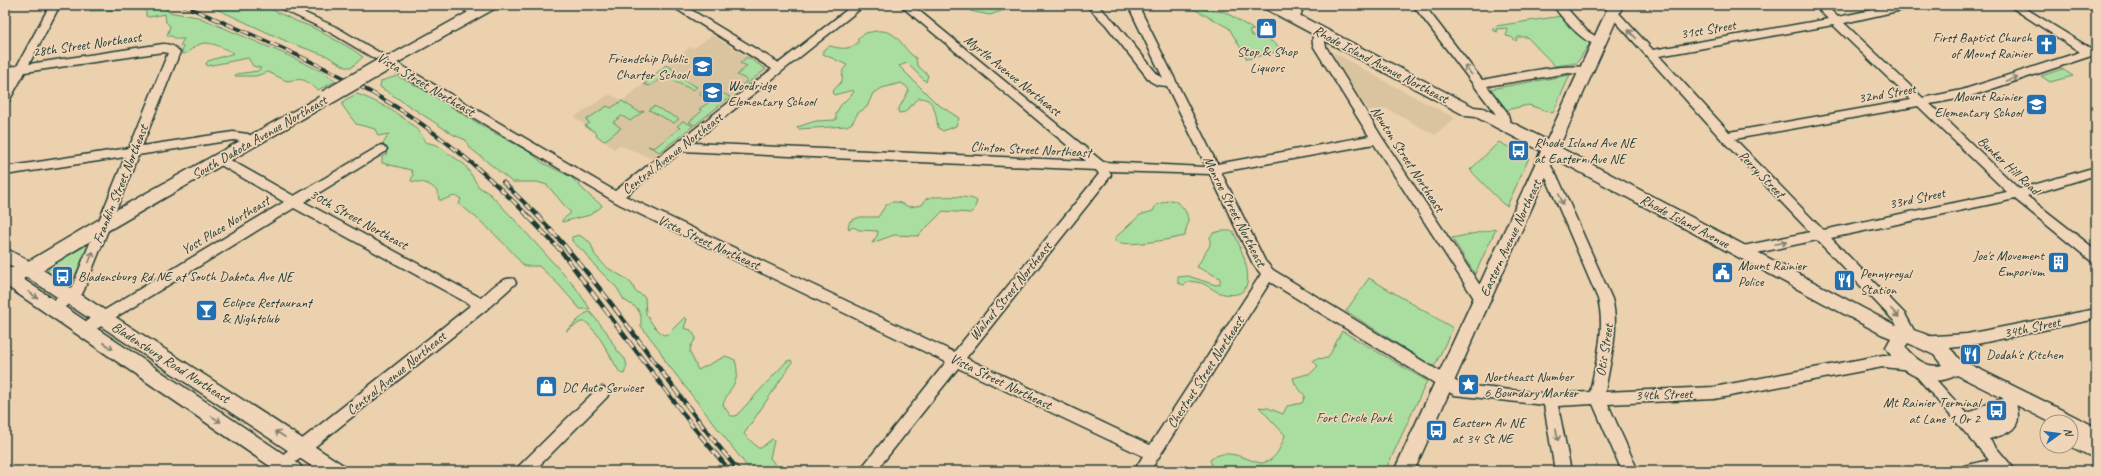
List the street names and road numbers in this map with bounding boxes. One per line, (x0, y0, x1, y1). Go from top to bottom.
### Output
street label: 31st Street (1679, 16, 1738, 43)
street label: Rhode Island Avenue Northeast (1310, 22, 1452, 108)
street label: 28th Street Northeast (32, 28, 144, 61)
street label: Myrtle Avenue Northeast (961, 31, 1066, 121)
street label: Vista Street Northeast (374, 49, 479, 121)
street label: 32nd Street (1857, 80, 1918, 107)
street label: South Dakota Avenue Northeast (189, 91, 331, 183)
street label: Newton Street Northeast (1367, 103, 1449, 217)
street label: Central Avenue Northeast (619, 108, 727, 198)
street label: Franklin Street Northeast (89, 121, 153, 246)
street label: Bunker Hill Road (1974, 132, 2045, 200)
street label: Clinton Street Northeast (970, 138, 1094, 161)
street label: Perry Street (1735, 147, 1790, 203)
street label: Monroe Street Northeast (1199, 153, 1270, 271)
street label: Eastern Avenue Northeast (1476, 176, 1546, 299)
street label: 33rd Street (1888, 184, 1948, 213)
street label: 30th Street Northeast (307, 185, 412, 254)
street label: Yost Place Northeast (178, 191, 275, 259)
street label: Rhode Island Avenue (1637, 191, 1733, 253)
street label: Vista Street Northeast (655, 211, 764, 274)
street label: Walnut Street Northeast (966, 238, 1056, 344)
street label: Chestnut Street Northeast (1163, 312, 1249, 431)
street label: 34th Street (2002, 313, 2063, 342)
street label: Bladensburg Road Northeast (109, 318, 234, 408)
street label: Otis Street (1592, 321, 1617, 378)
street label: Central Avenue Northeast (343, 327, 451, 419)
street label: Vista Street Northeast (947, 349, 1056, 414)
street label: 34th Street (1635, 385, 1694, 404)

